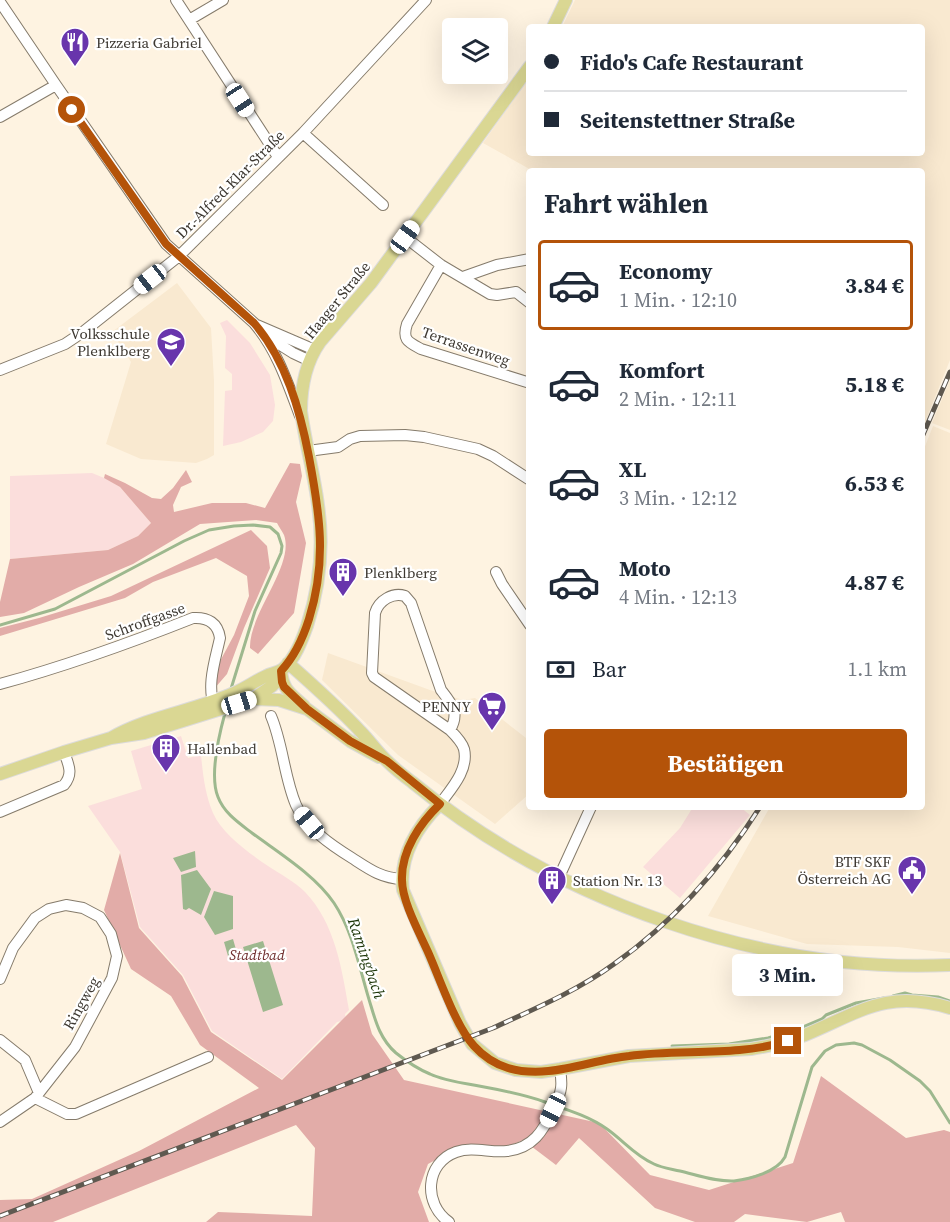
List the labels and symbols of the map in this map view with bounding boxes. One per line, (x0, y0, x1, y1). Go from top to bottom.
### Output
restaurant icon: Pizzeria Gabriel (59, 26, 91, 68)
place label: Pizzeria Gabriel (96, 32, 203, 53)
car (223, 80, 257, 120)
route start (58, 96, 85, 123)
street label: Dr.-Alfred-Klar-Straße (171, 125, 289, 243)
car (387, 217, 423, 257)
street label: Haager Straße (299, 256, 375, 343)
car (130, 261, 170, 297)
street label: Terrassenweg (419, 321, 513, 371)
place label: Volksschule Plenklberg (70, 323, 150, 361)
school or university icon: Volksschule Plenklberg (155, 326, 187, 368)
building icon: Plenklberg (327, 556, 359, 598)
place label: Plenklberg (364, 562, 437, 583)
street label: Schroffgasse (102, 597, 188, 645)
car (219, 689, 259, 717)
supermarket icon: PENNY (476, 690, 508, 732)
place label: PENNY (422, 696, 471, 717)
building icon: Hallenbad (150, 732, 182, 774)
place label: Hallenbad (187, 738, 257, 759)
car (291, 803, 327, 843)
place label: BTF SKF Österreich AG (797, 851, 891, 889)
public building icon: BTF SKF Österreich AG (896, 854, 928, 896)
building icon: Station Nr. 13 (536, 864, 568, 906)
place label: Station Nr. 13 (573, 870, 662, 891)
water label: Ramingbach (343, 914, 391, 1002)
park label: Stadtbad (229, 944, 285, 965)
callout: 3 Min. (732, 954, 844, 996)
street label: Ringweg (58, 972, 104, 1033)
route end (774, 1027, 801, 1054)
car (537, 1090, 569, 1130)

